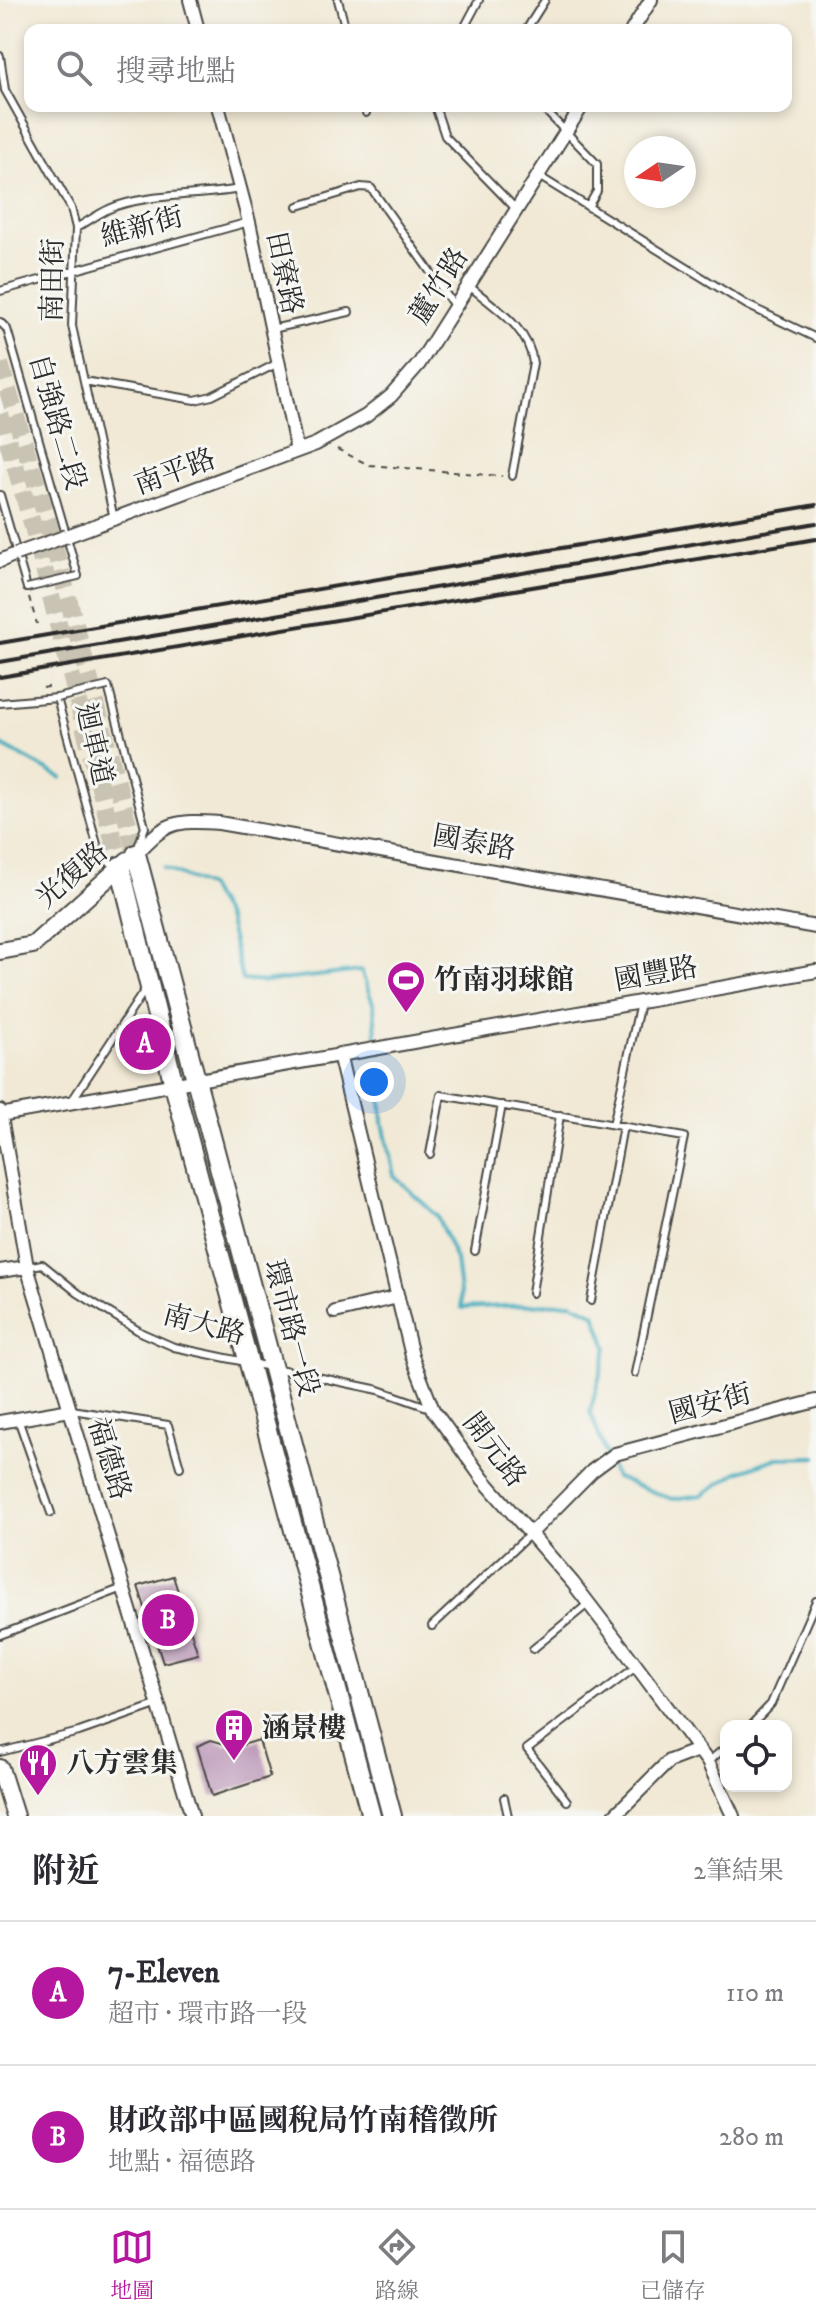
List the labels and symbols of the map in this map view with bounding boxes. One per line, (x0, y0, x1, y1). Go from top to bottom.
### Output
north arrow (624, 136, 696, 208)
street label: 維新街 (97, 199, 187, 255)
street label: 田寮路 (258, 228, 310, 318)
street label: 南田街 (35, 238, 71, 322)
street label: 蘆竹路 (402, 241, 476, 331)
street label: 自強路二段 (21, 350, 93, 494)
street label: 南平路 (130, 441, 220, 503)
street label: 迴車道 (67, 699, 121, 789)
street label: 國泰路 (430, 818, 518, 868)
street label: 光復路 (29, 834, 115, 916)
street label: 國豐路 (612, 949, 700, 999)
sports icon: 竹南羽球館 (385, 959, 427, 1014)
place label: 竹南羽球館 (434, 963, 574, 998)
pin: A (119, 1014, 171, 1074)
your location (354, 1062, 394, 1102)
street label: 環市路一段 (256, 1256, 326, 1400)
street label: 南大路 (159, 1297, 249, 1353)
street label: 國安街 (665, 1376, 755, 1432)
street label: 開元路 (455, 1406, 533, 1494)
street label: 福德路 (80, 1414, 138, 1504)
pin: B (142, 1590, 194, 1650)
building icon: 涵景樓 (213, 1707, 255, 1762)
place label: 涵景樓 (262, 1711, 346, 1746)
restaurant icon: 八方雲集 (17, 1742, 59, 1797)
place label: 八方雲集 (66, 1746, 178, 1781)

